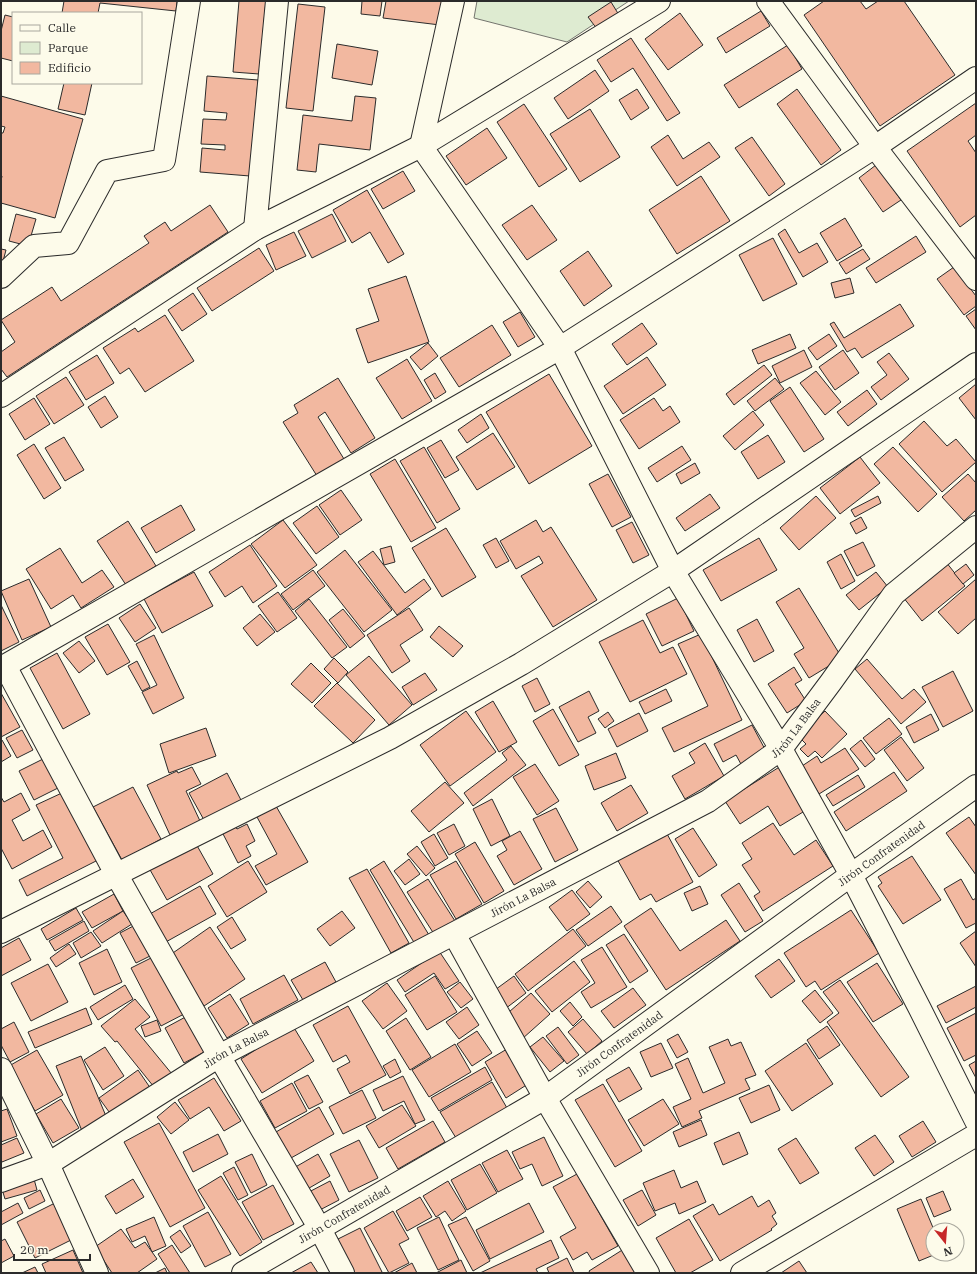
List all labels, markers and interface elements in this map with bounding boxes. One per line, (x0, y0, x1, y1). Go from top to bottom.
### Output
legend (12, 12, 142, 84)
text: Calle (48, 20, 76, 35)
text: Parque (48, 40, 88, 55)
text: Edificio (48, 60, 91, 75)
street label: Jirón La Balsa (768, 695, 824, 761)
street label: Jirón Confratenidad (835, 817, 928, 889)
street label: Jirón La Balsa (488, 875, 558, 920)
street label: Jirón Confratenidad (573, 1007, 666, 1080)
street label: Jirón La Balsa (201, 1024, 271, 1071)
street label: Jirón Confratenidad (296, 1182, 393, 1246)
north arrow (925, 1222, 965, 1262)
scale bar (14, 1236, 90, 1262)
text: 20 m (20, 1242, 49, 1257)
text: N (941, 1244, 954, 1260)

